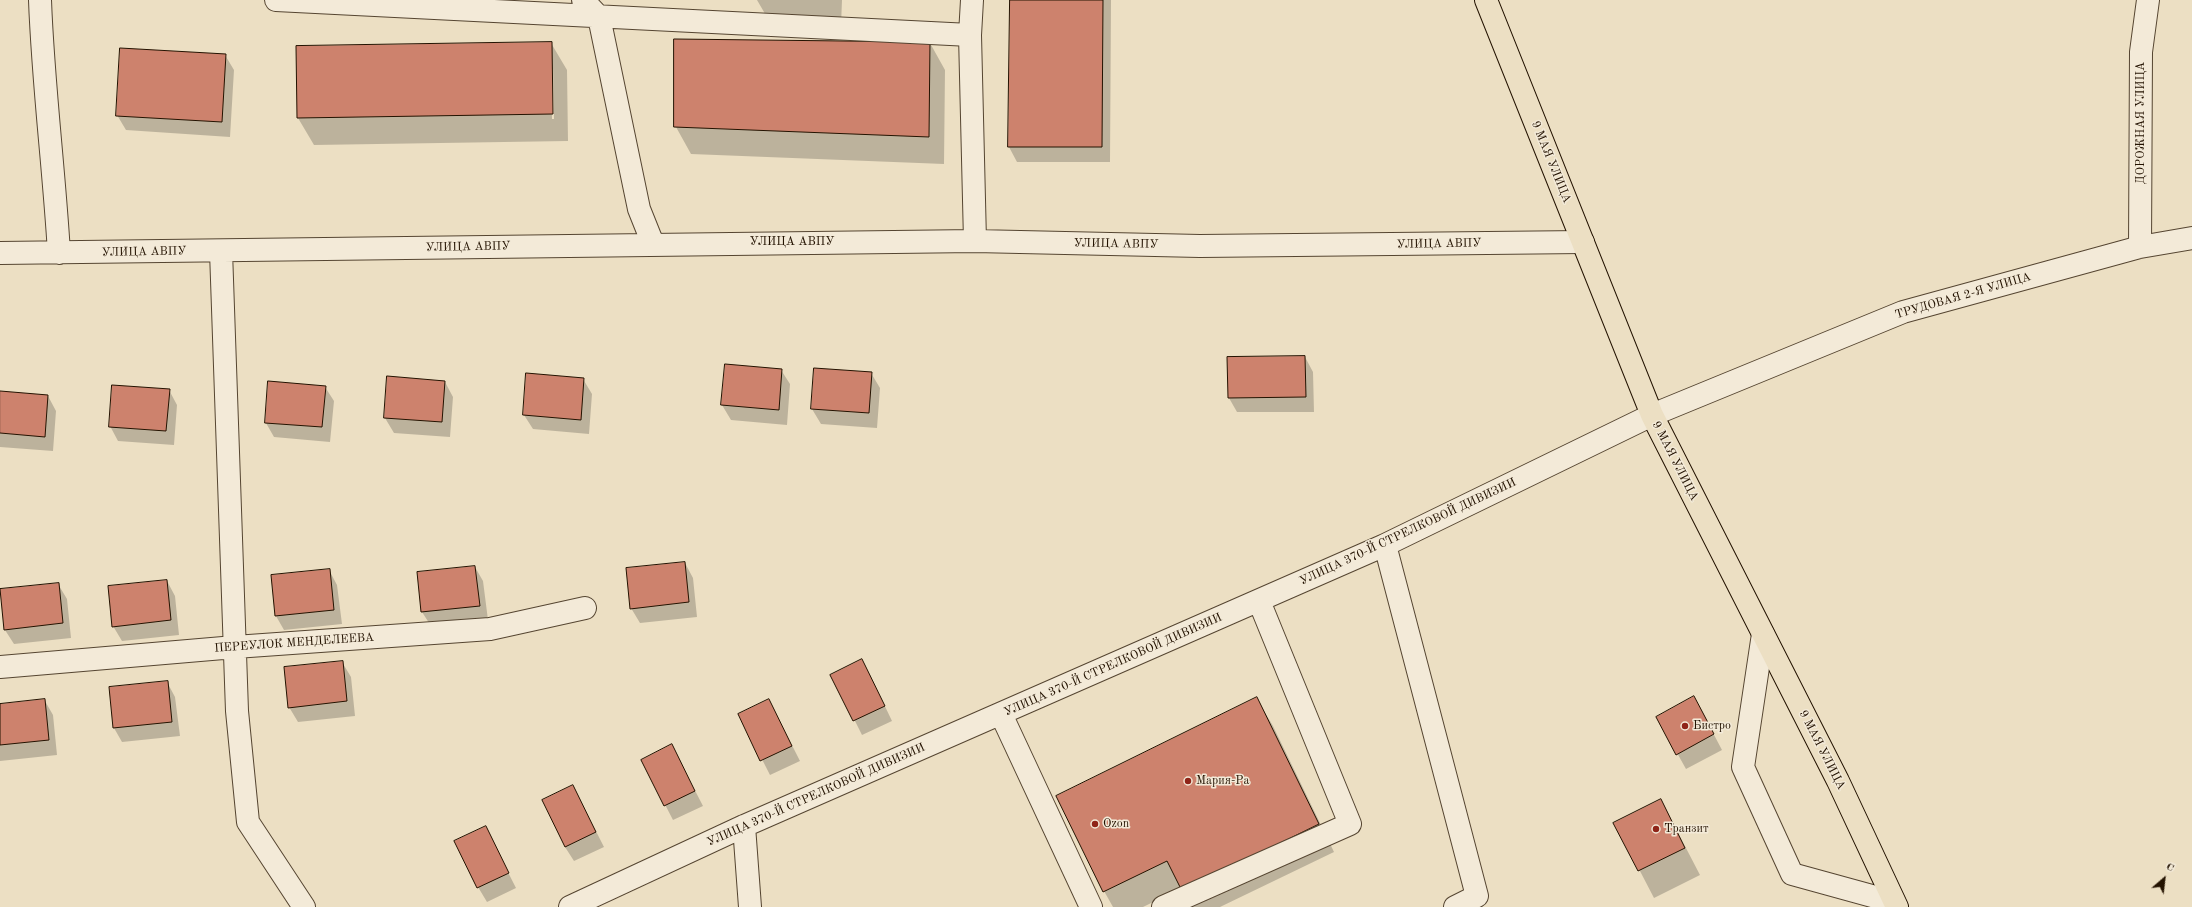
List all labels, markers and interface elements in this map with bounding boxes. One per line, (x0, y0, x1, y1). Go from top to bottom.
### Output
street label: ДОРОЖНАЯ УЛИЦА (2134, 62, 2148, 184)
street label: 9 МАЯ УЛИЦА (1528, 119, 1574, 205)
street label: УЛИЦА АВПУ (749, 235, 835, 249)
street label: УЛИЦА АВПУ (1073, 236, 1159, 252)
street label: УЛИЦА АВПУ (1396, 236, 1482, 252)
street label: УЛИЦА АВПУ (425, 239, 511, 255)
street label: УЛИЦА АВПУ (101, 244, 187, 260)
street label: ТРУДОВАЯ 2-Я УЛИЦА (1893, 270, 2033, 322)
street label: 9 МАЯ УЛИЦА (1649, 419, 1701, 503)
street label: УЛИЦА 370-Й СТРЕЛКОВОЙ ДИВИЗИИ (1297, 475, 1519, 589)
street label: УЛИЦА 370-Й СТРЕЛКОВОЙ ДИВИЗИИ (1002, 610, 1224, 720)
street label: ПЕРЕУЛОК МЕНДЕЛЕЕВА (214, 630, 374, 656)
street label: 9 МАЯ УЛИЦА (1796, 708, 1848, 792)
place label: Бистро (1693, 719, 1731, 733)
marker: Бистро (1680, 721, 1690, 731)
street label: УЛИЦА 370-Й СТРЕЛКОВОЙ ДИВИЗИИ (705, 740, 927, 850)
place label: Мария-Ра (1196, 774, 1249, 788)
marker: Мария-Ра (1183, 776, 1193, 786)
place label: Ozon (1103, 817, 1129, 831)
marker: Ozon (1090, 819, 1100, 829)
place label: Транзит (1664, 822, 1709, 836)
marker: Транзит (1651, 824, 1661, 834)
north arrow (2144, 859, 2184, 899)
text: С (2164, 861, 2176, 875)

